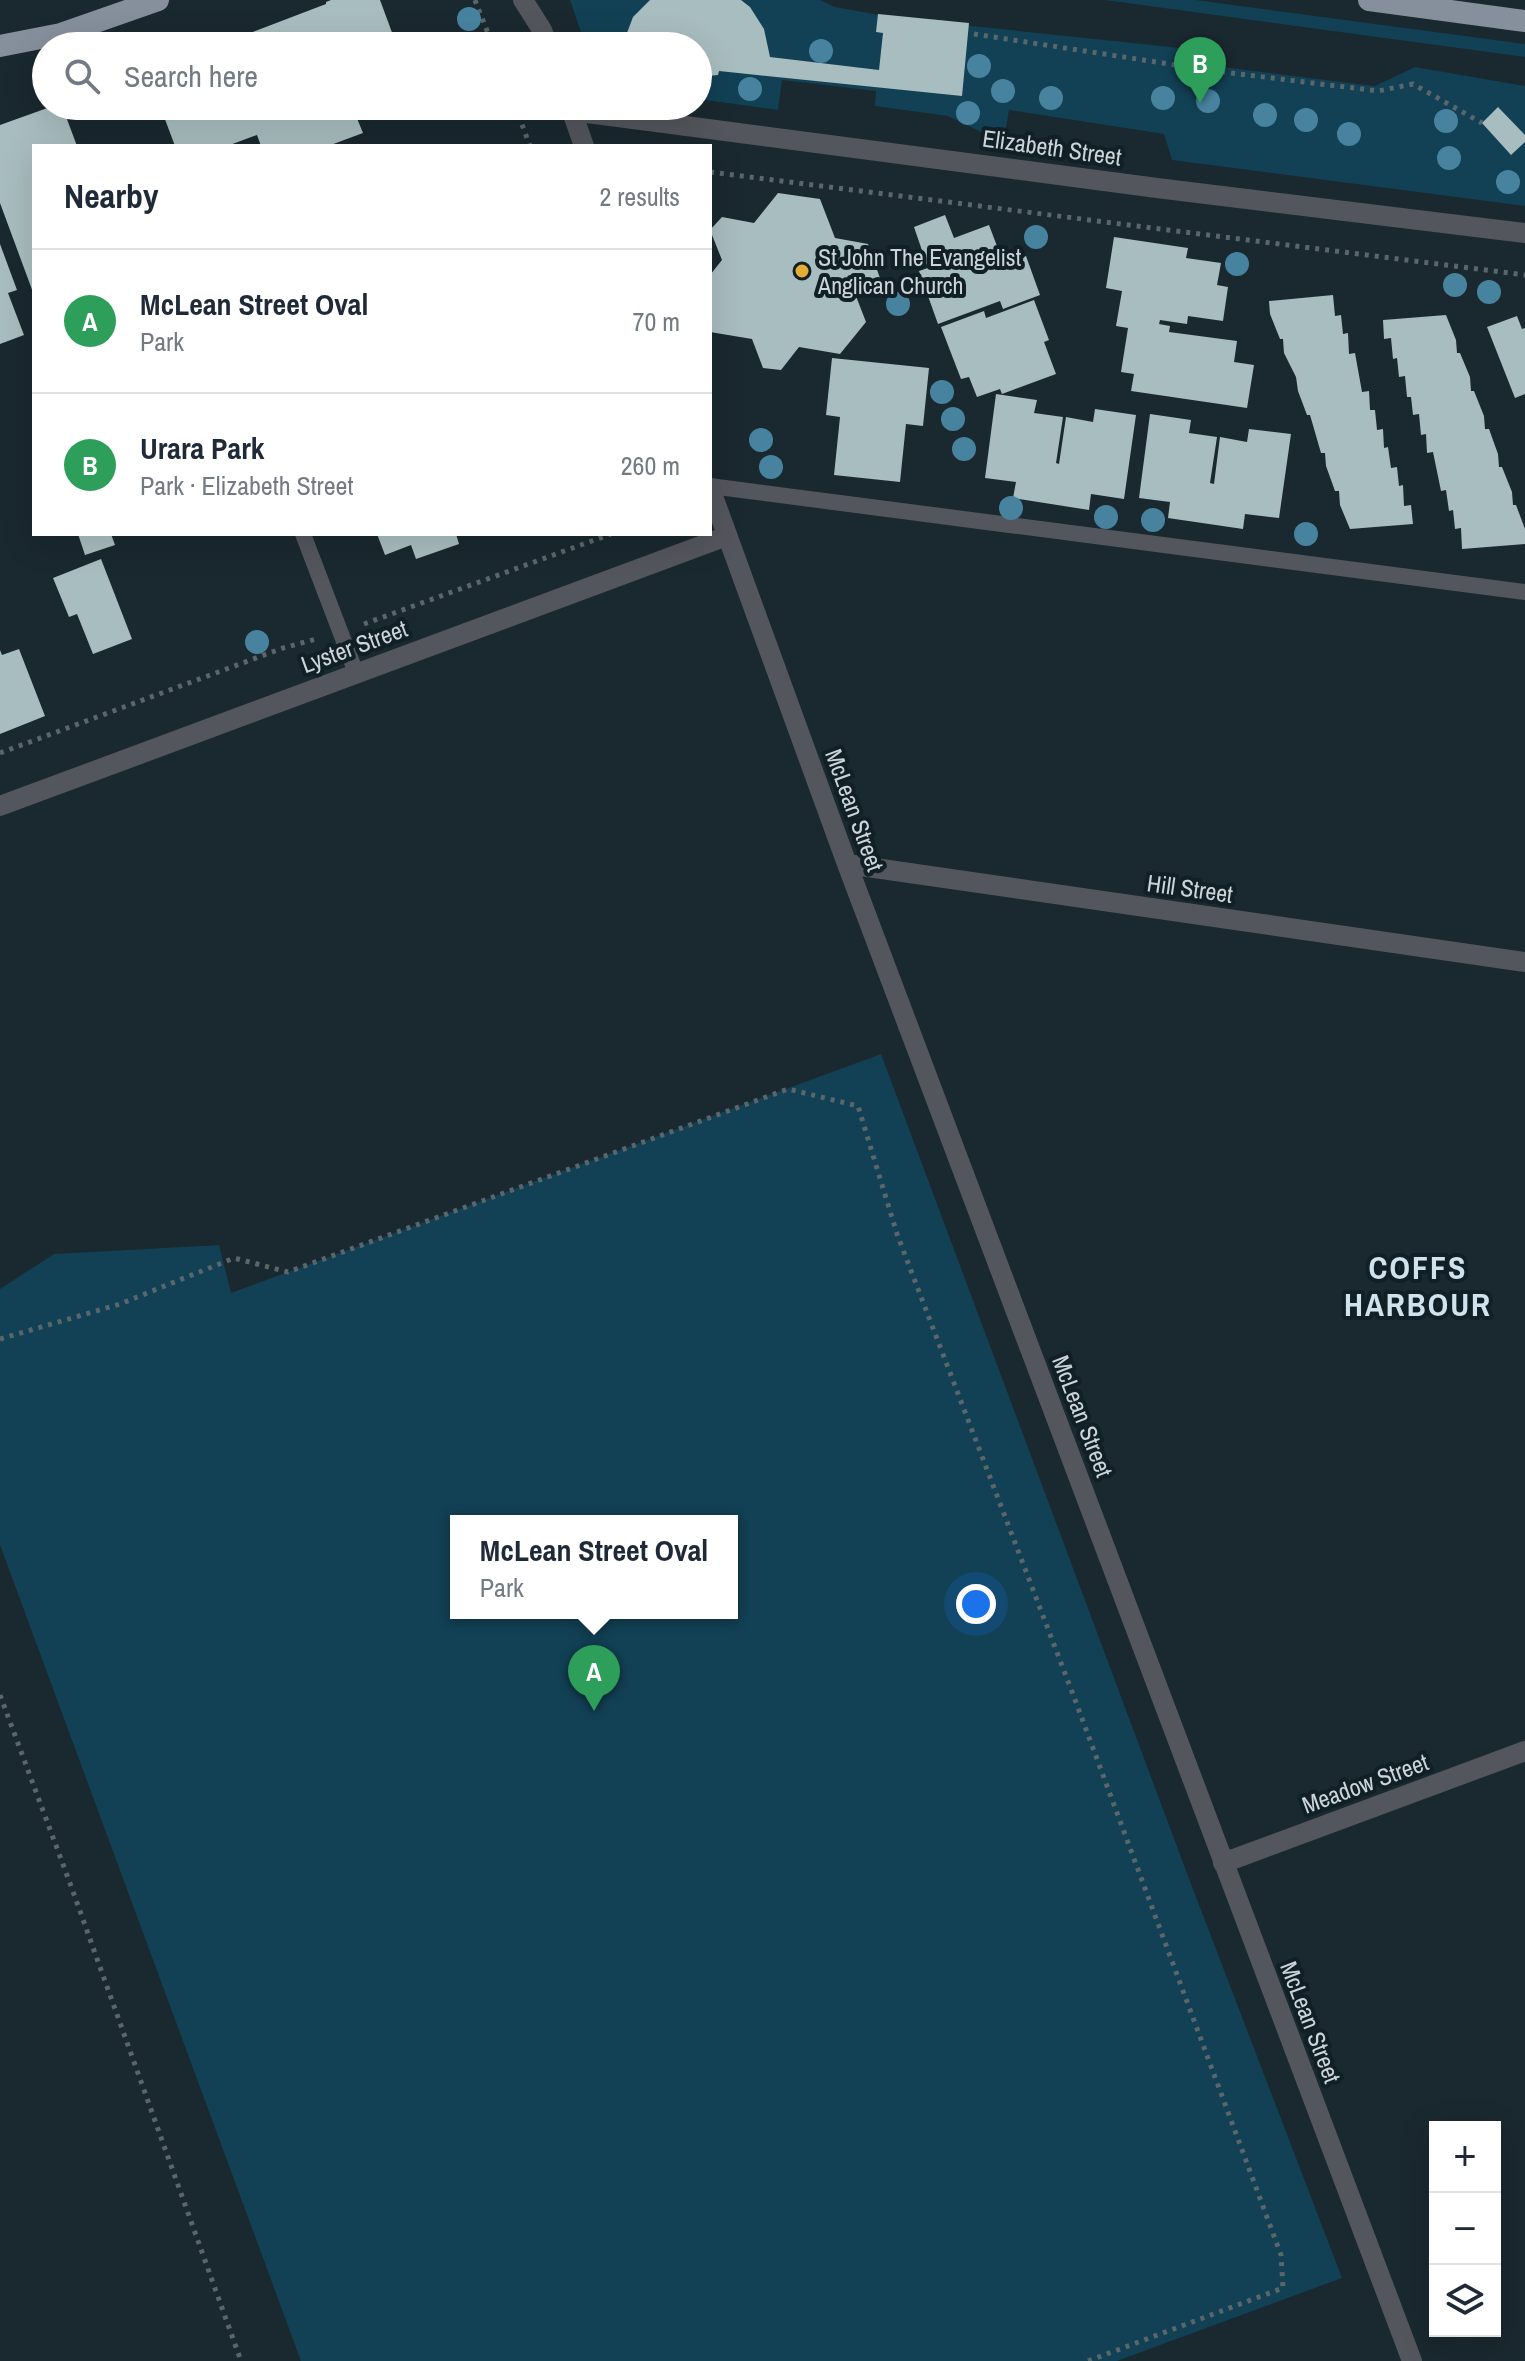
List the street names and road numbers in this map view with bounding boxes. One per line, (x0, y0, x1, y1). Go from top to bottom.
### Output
street label: Elizabeth Street (980, 121, 1124, 173)
street label: Lyster Street (296, 612, 412, 680)
street label: McLean Street (818, 744, 892, 876)
street label: Hill Street (1145, 866, 1236, 910)
street label: McLean Street (1045, 1351, 1121, 1482)
street label: Meadow Street (1297, 1745, 1433, 1821)
street label: McLean Street (1273, 1957, 1349, 2088)

